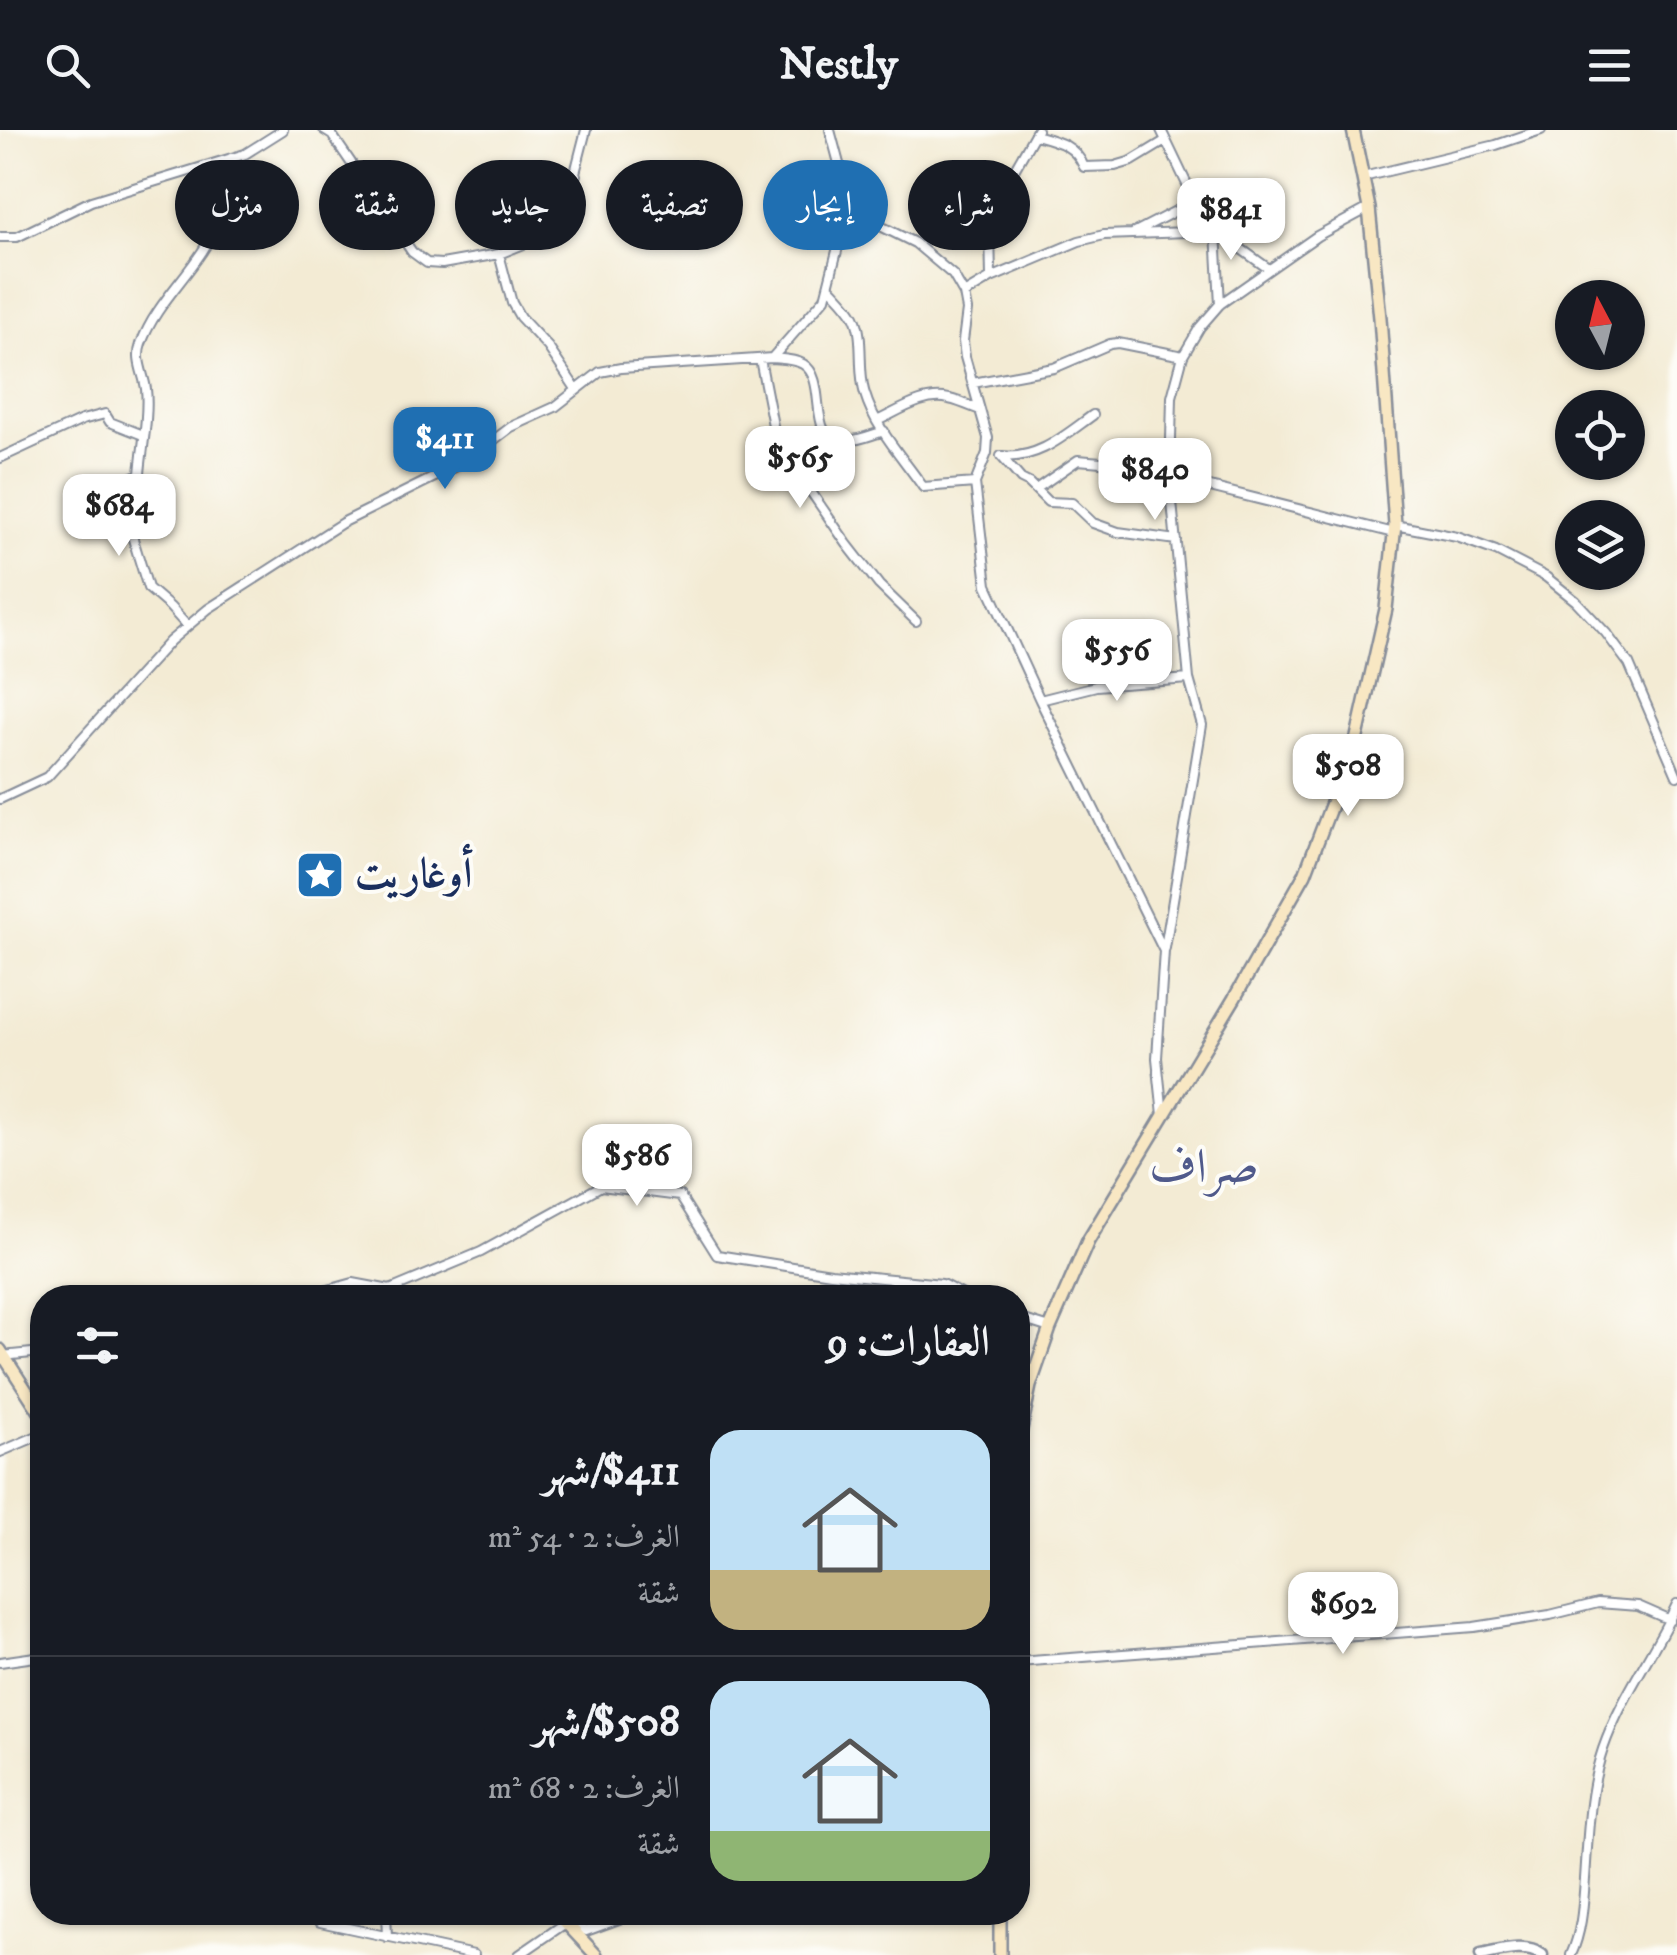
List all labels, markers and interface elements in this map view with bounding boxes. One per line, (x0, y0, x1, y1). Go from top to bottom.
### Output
text: Nestly (779, 37, 898, 93)
icon: search (40, 38, 95, 93)
icon: menu (1582, 38, 1637, 93)
chip: منزل (175, 160, 299, 250)
chip: شقة (319, 160, 435, 250)
chip: جديد (455, 160, 586, 250)
chip: تصفية (606, 160, 743, 250)
chip: إيجار (763, 160, 888, 250)
chip: شراء (908, 160, 1030, 250)
pin: $841 (1172, 178, 1290, 263)
text: $841 (1199, 190, 1263, 230)
north arrow (1555, 280, 1645, 370)
map controls (1555, 280, 1645, 590)
button: locate (1555, 390, 1645, 480)
pin: $411 (386, 407, 504, 492)
text: $411 (415, 419, 475, 459)
pin: $565 (741, 426, 859, 511)
text: $565 (767, 438, 833, 478)
pin: $840 (1096, 438, 1214, 523)
text: $840 (1120, 450, 1190, 490)
pin: $684 (60, 474, 178, 559)
text: $684 (85, 486, 153, 526)
button: layers (1555, 500, 1645, 590)
pin: $556 (1058, 619, 1176, 704)
text: $556 (1084, 631, 1150, 671)
pin: $508 (1289, 734, 1407, 819)
text: $508 (1315, 746, 1381, 786)
place label: أوغاريت (355, 843, 473, 901)
place icon: أوغاريت (294, 849, 346, 901)
pin: $586 (578, 1124, 696, 1209)
text: $586 (604, 1136, 670, 1176)
district label: صراف (1149, 1138, 1259, 1198)
text: العقارات: 9 (827, 1317, 990, 1369)
icon: filters (70, 1318, 125, 1373)
text: $411/شهر (542, 1446, 680, 1498)
icon: home (790, 1470, 910, 1590)
text: الغرف: 2 · 54 m² (488, 1518, 680, 1558)
pin: $692 (1284, 1572, 1402, 1657)
text: شقة (638, 1574, 680, 1614)
text: $692 (1310, 1584, 1376, 1624)
text: $508/شهر (533, 1697, 680, 1749)
icon: home (790, 1721, 910, 1841)
text: الغرف: 2 · 68 m² (488, 1769, 680, 1809)
text: شقة (638, 1825, 680, 1865)

